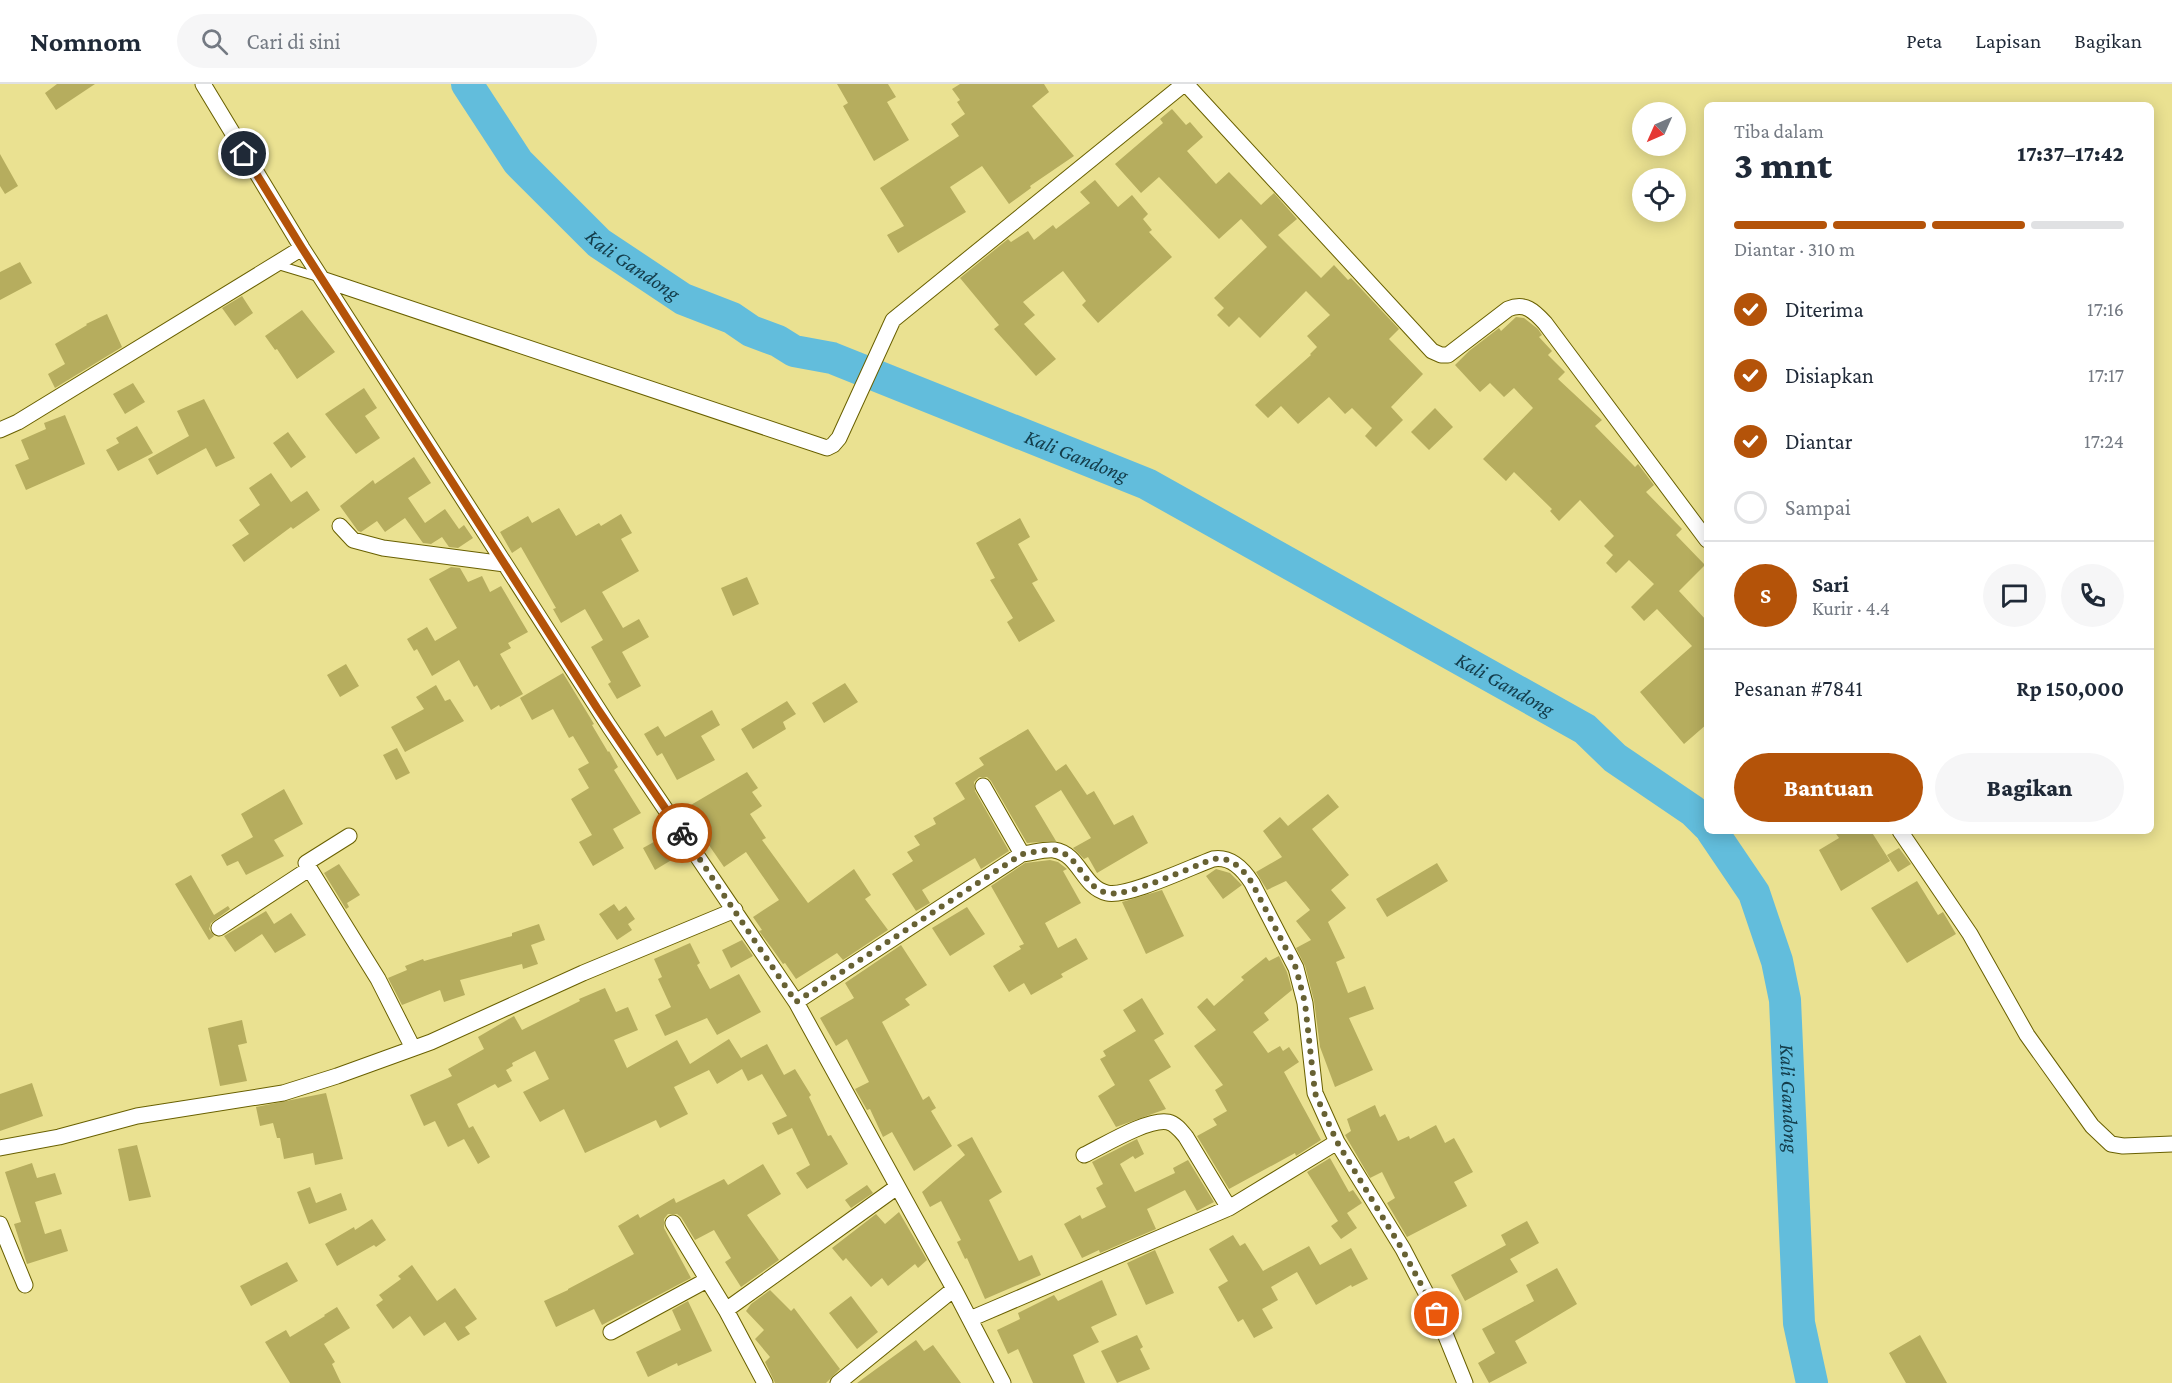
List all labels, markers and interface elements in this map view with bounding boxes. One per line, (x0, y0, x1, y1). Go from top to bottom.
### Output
search box (177, 14, 597, 68)
icon: search (198, 25, 231, 58)
text: Nomnom (30, 26, 141, 57)
text: Cari di sini (246, 29, 341, 54)
text: Peta (1906, 29, 1942, 53)
text: Lapisan (1975, 29, 2041, 53)
text: Bagikan (2074, 29, 2142, 53)
north arrow (1632, 102, 1686, 156)
map controls (1632, 102, 1686, 222)
text: Tiba dalam (1734, 120, 1824, 142)
pin (218, 128, 269, 179)
icon: home (227, 137, 260, 170)
text: 17:37–17:42 (2017, 141, 2124, 166)
text: 3 mnt (1734, 143, 1832, 186)
button: locate (1632, 168, 1686, 222)
water label: Kali Gandong (580, 224, 685, 306)
text: Diantar · 310 m (1734, 238, 1855, 260)
icon: check (1734, 293, 1767, 326)
text: Diterima (1785, 297, 1864, 322)
text: 17:16 (2087, 298, 2124, 320)
icon: check (1734, 359, 1767, 392)
text: Disiapkan (1785, 363, 1874, 388)
text: 17:17 (2088, 364, 2124, 386)
water label: Kali Gandong (1021, 424, 1132, 487)
icon: check (1734, 425, 1767, 458)
text: Diantar (1785, 429, 1853, 454)
text: 17:24 (2084, 430, 2124, 452)
text: Sampai (1785, 495, 1851, 520)
button: chat (1983, 564, 2046, 627)
button: phone (2061, 564, 2124, 627)
text: Sari (1812, 572, 1849, 597)
text: S (1760, 583, 1771, 608)
text: Kurir · 4.4 (1812, 597, 1890, 619)
water label: Kali Gandong (1451, 647, 1559, 722)
text: Pesanan #7841 (1734, 676, 1863, 701)
text: Rp 150,000 (2016, 676, 2124, 701)
button: Bantuan (1734, 753, 1923, 822)
button: Bagikan (1935, 753, 2124, 822)
courier (652, 803, 712, 863)
icon: bike (666, 817, 699, 850)
water label: Kali Gandong (1775, 1043, 1804, 1154)
pin (1411, 1288, 1462, 1339)
icon: bag (1420, 1297, 1453, 1330)

